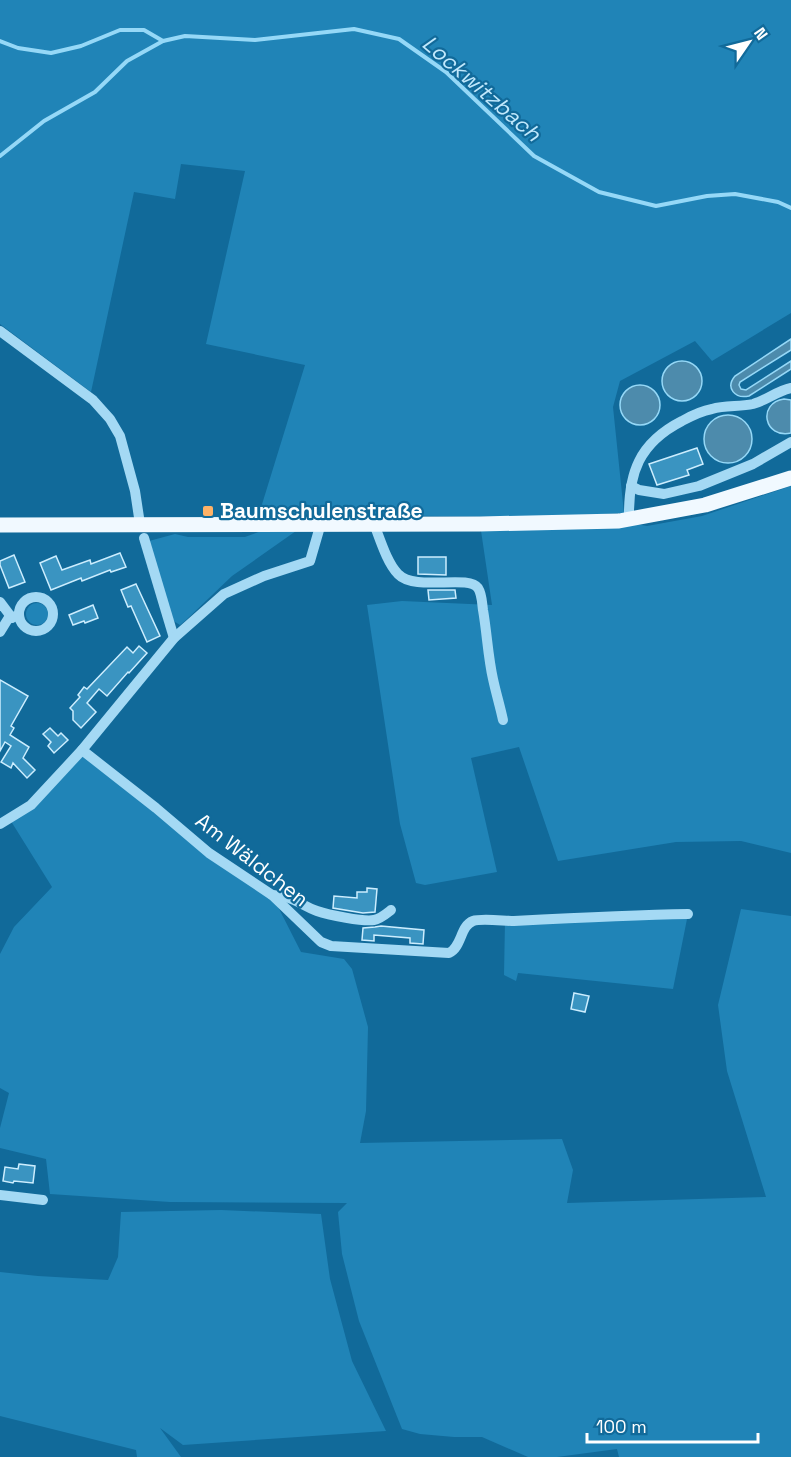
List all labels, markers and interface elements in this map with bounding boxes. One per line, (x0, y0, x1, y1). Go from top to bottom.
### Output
north arrow (719, 12, 779, 72)
text: N (749, 23, 773, 44)
water label: Lockwitzbach (417, 29, 548, 148)
place label: Baumschulenstraße (220, 497, 423, 524)
marker: Baumschulenstraße (201, 504, 215, 518)
street label: Am Wäldchen (190, 807, 314, 912)
scale bar (587, 1406, 758, 1444)
text: 100 m (596, 1415, 647, 1438)

